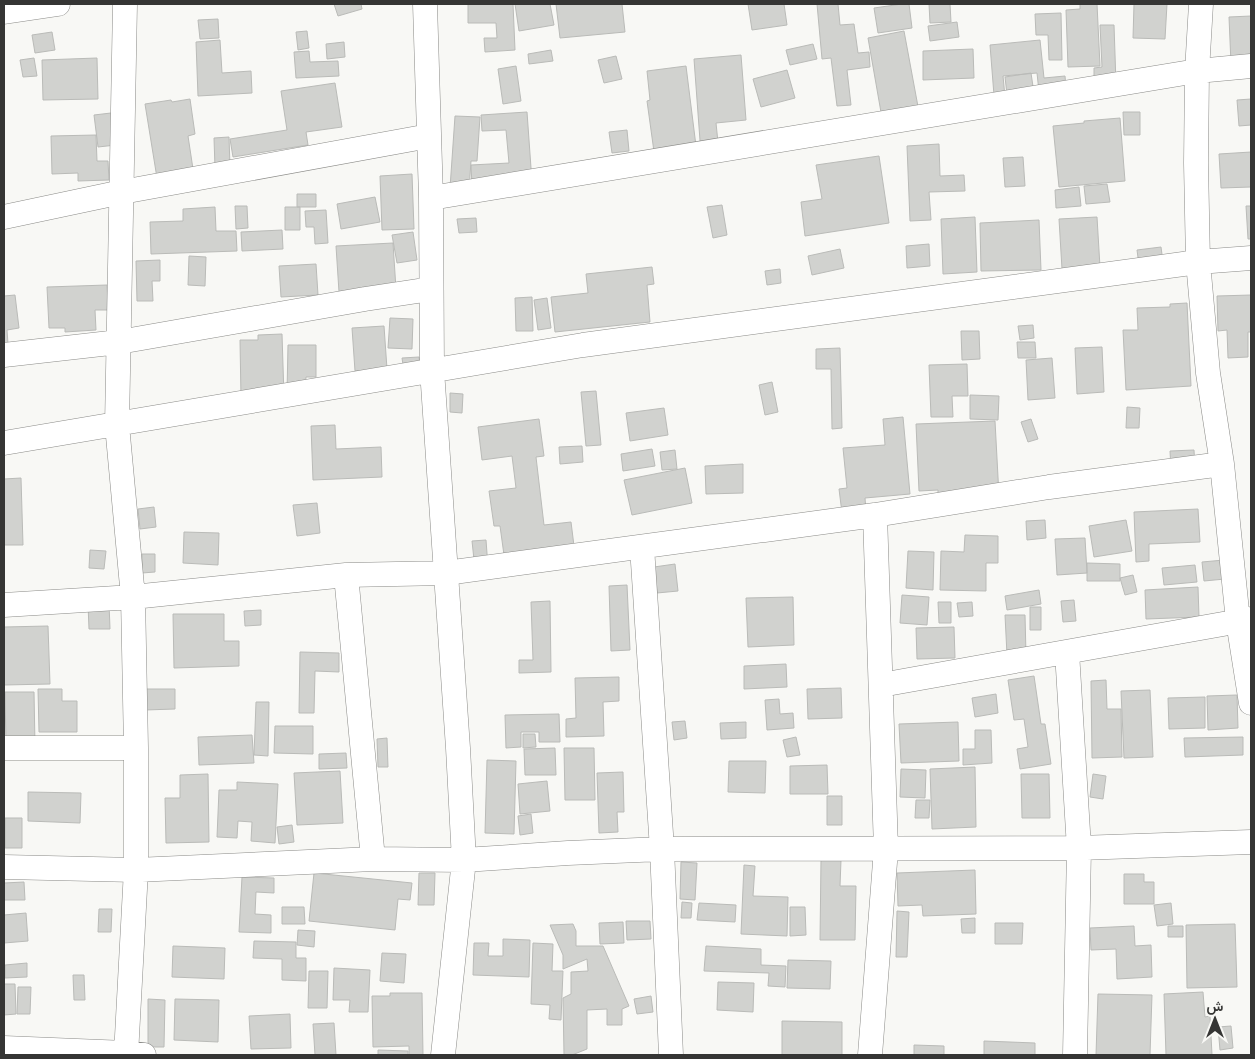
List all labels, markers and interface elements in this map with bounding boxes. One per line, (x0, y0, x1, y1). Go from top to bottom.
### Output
north arrow (1190, 994, 1240, 1044)
text: ش (1207, 998, 1224, 1015)

